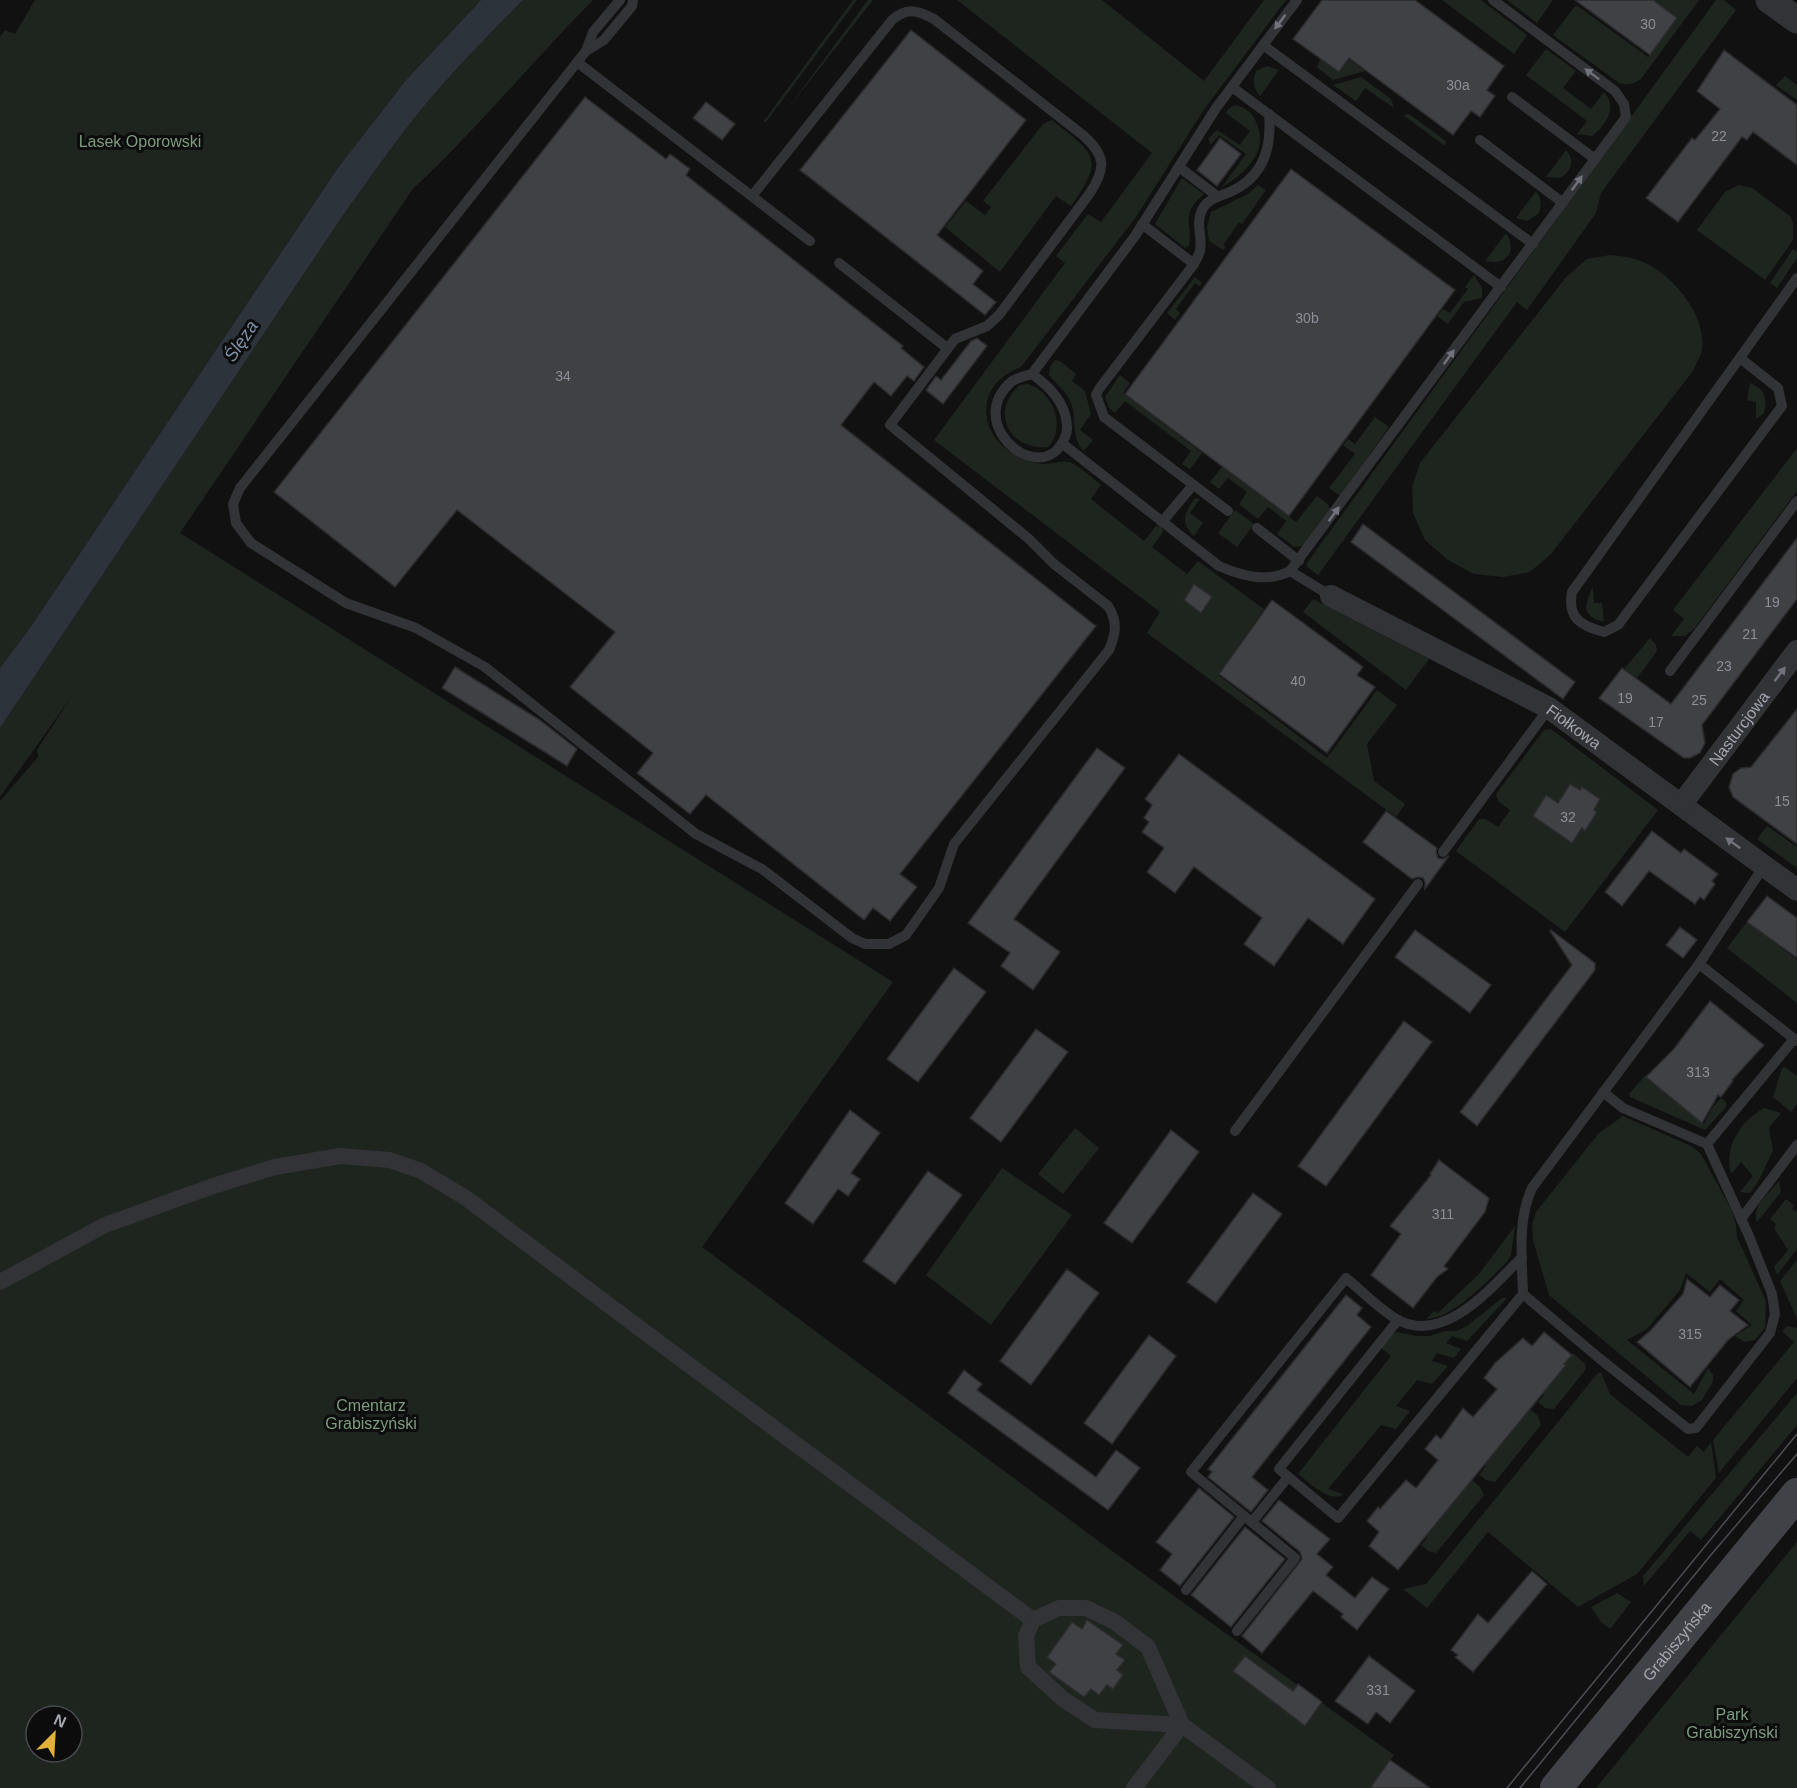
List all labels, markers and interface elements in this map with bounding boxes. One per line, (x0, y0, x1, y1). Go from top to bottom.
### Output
one-way arrow (1274, 14, 1286, 30)
house number: 30 (1640, 16, 1656, 32)
one-way arrow (1584, 68, 1599, 80)
house number: 30a (1446, 77, 1470, 93)
house number: 22 (1711, 128, 1727, 144)
park label: Lasek Oporowski (79, 133, 201, 150)
one-way arrow (1571, 176, 1583, 191)
house number: 30b (1295, 310, 1319, 326)
water label: Ślęza (219, 316, 262, 365)
one-way arrow (1443, 350, 1455, 365)
house number: 34 (555, 368, 571, 384)
one-way arrow (1327, 507, 1339, 522)
house number: 19 (1764, 594, 1780, 610)
house number: 21 (1742, 626, 1758, 642)
house number: 23 (1716, 658, 1732, 674)
one-way arrow (1773, 666, 1786, 682)
house number: 40 (1290, 673, 1306, 689)
street label: Nasturcjowa (1706, 688, 1773, 769)
house number: 19 (1617, 690, 1633, 706)
house number: 25 (1691, 692, 1707, 708)
street label: Fiołkowa (1543, 701, 1604, 752)
house number: 17 (1648, 714, 1664, 730)
house number: 15 (1774, 793, 1790, 809)
house number: 32 (1560, 809, 1576, 825)
one-way arrow (1726, 837, 1742, 849)
house number: 313 (1686, 1064, 1710, 1080)
house number: 311 (1432, 1206, 1454, 1222)
house number: 315 (1678, 1326, 1702, 1342)
park label: Cmentarz Grabiszyński (325, 1397, 417, 1432)
street label: Grabiszyńska (1640, 1598, 1714, 1684)
house number: 331 (1366, 1682, 1390, 1698)
north arrow (24, 1704, 84, 1764)
park label: Park Grabiszyński (1686, 1706, 1778, 1741)
text: N (51, 1711, 69, 1731)

